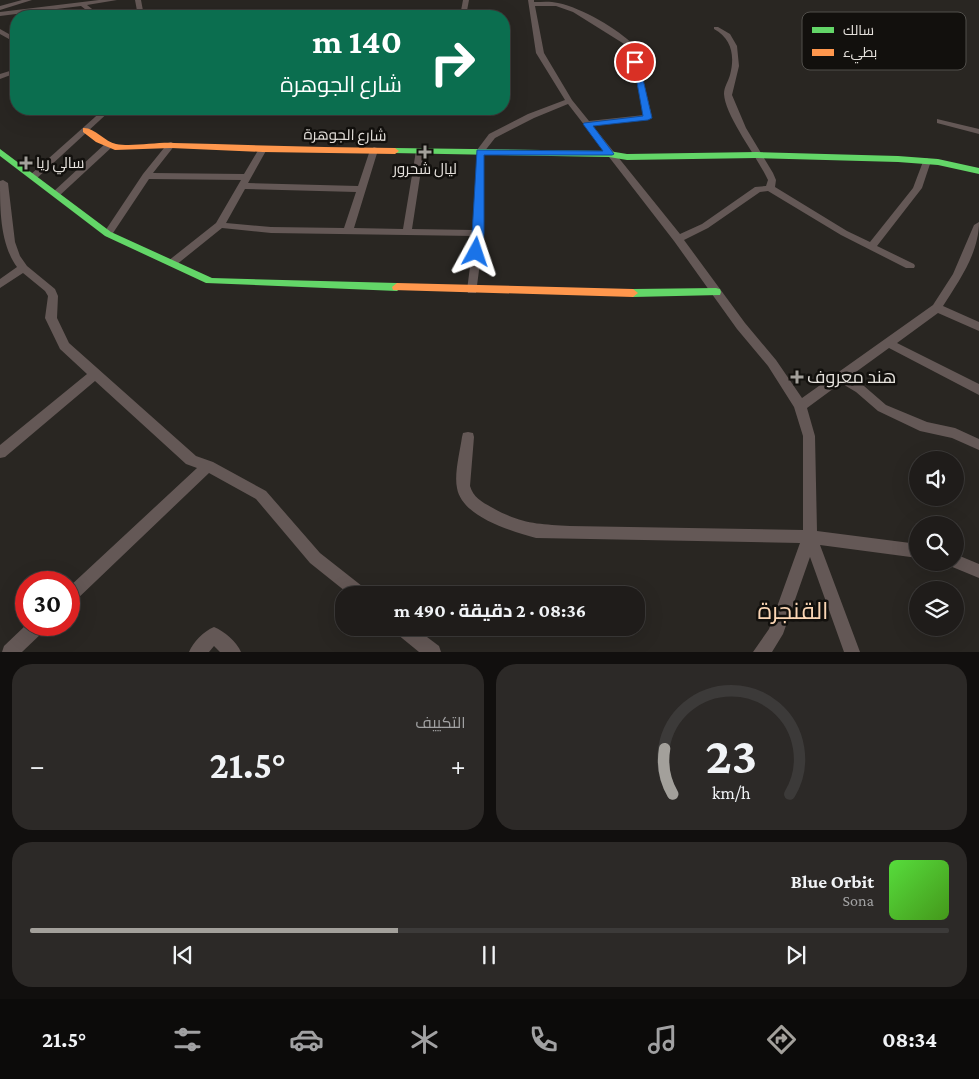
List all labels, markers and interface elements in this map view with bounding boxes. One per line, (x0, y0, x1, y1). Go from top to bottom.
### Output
legend (802, 12, 966, 70)
text: 140 m (312, 22, 402, 61)
text: سالك (843, 22, 874, 38)
icon: right (420, 30, 485, 95)
pin (614, 41, 656, 83)
text: بطيء (843, 44, 877, 64)
icon: arrive (621, 48, 649, 76)
text: شارع الجوهرة (280, 72, 402, 97)
street label: شارع الجوهرة (303, 126, 387, 147)
marker: ليال شحرور (419, 146, 431, 158)
place label: سالي ريا (36, 155, 85, 175)
marker: سالي ريا (20, 157, 32, 169)
place label: ليال شحرور (392, 161, 457, 178)
position arrow (449, 225, 501, 277)
place label: هند معروف (807, 367, 896, 388)
marker: هند معروف (791, 371, 803, 383)
map controls (909, 451, 964, 636)
button: sound (909, 451, 964, 506)
button: search (909, 516, 964, 571)
speed limit sign: 30 (15, 571, 80, 636)
button: layers (909, 581, 964, 636)
district label: القنجرة (757, 597, 829, 624)
text: 08:36 · 2 دقيقة · 490 m (394, 600, 586, 621)
text: التكييف (415, 714, 466, 731)
text: 23 (705, 726, 757, 784)
text: 21.5° (209, 744, 286, 786)
text: − (30, 750, 45, 781)
text: + (451, 750, 465, 781)
text: km/h (712, 783, 751, 803)
text: Blue Orbit (791, 871, 874, 892)
text: Sona (843, 892, 874, 909)
icon: previous (169, 941, 197, 969)
icon: pause (475, 941, 503, 969)
icon: next (782, 941, 810, 969)
icon: filters (170, 1022, 205, 1057)
icon: car (289, 1022, 324, 1057)
icon: climate (407, 1022, 442, 1057)
icon: phone (526, 1022, 561, 1057)
icon: music (645, 1022, 680, 1057)
icon: directions (764, 1022, 799, 1057)
text: 21.5° (42, 1027, 86, 1052)
text: 08:34 (882, 1027, 937, 1052)

